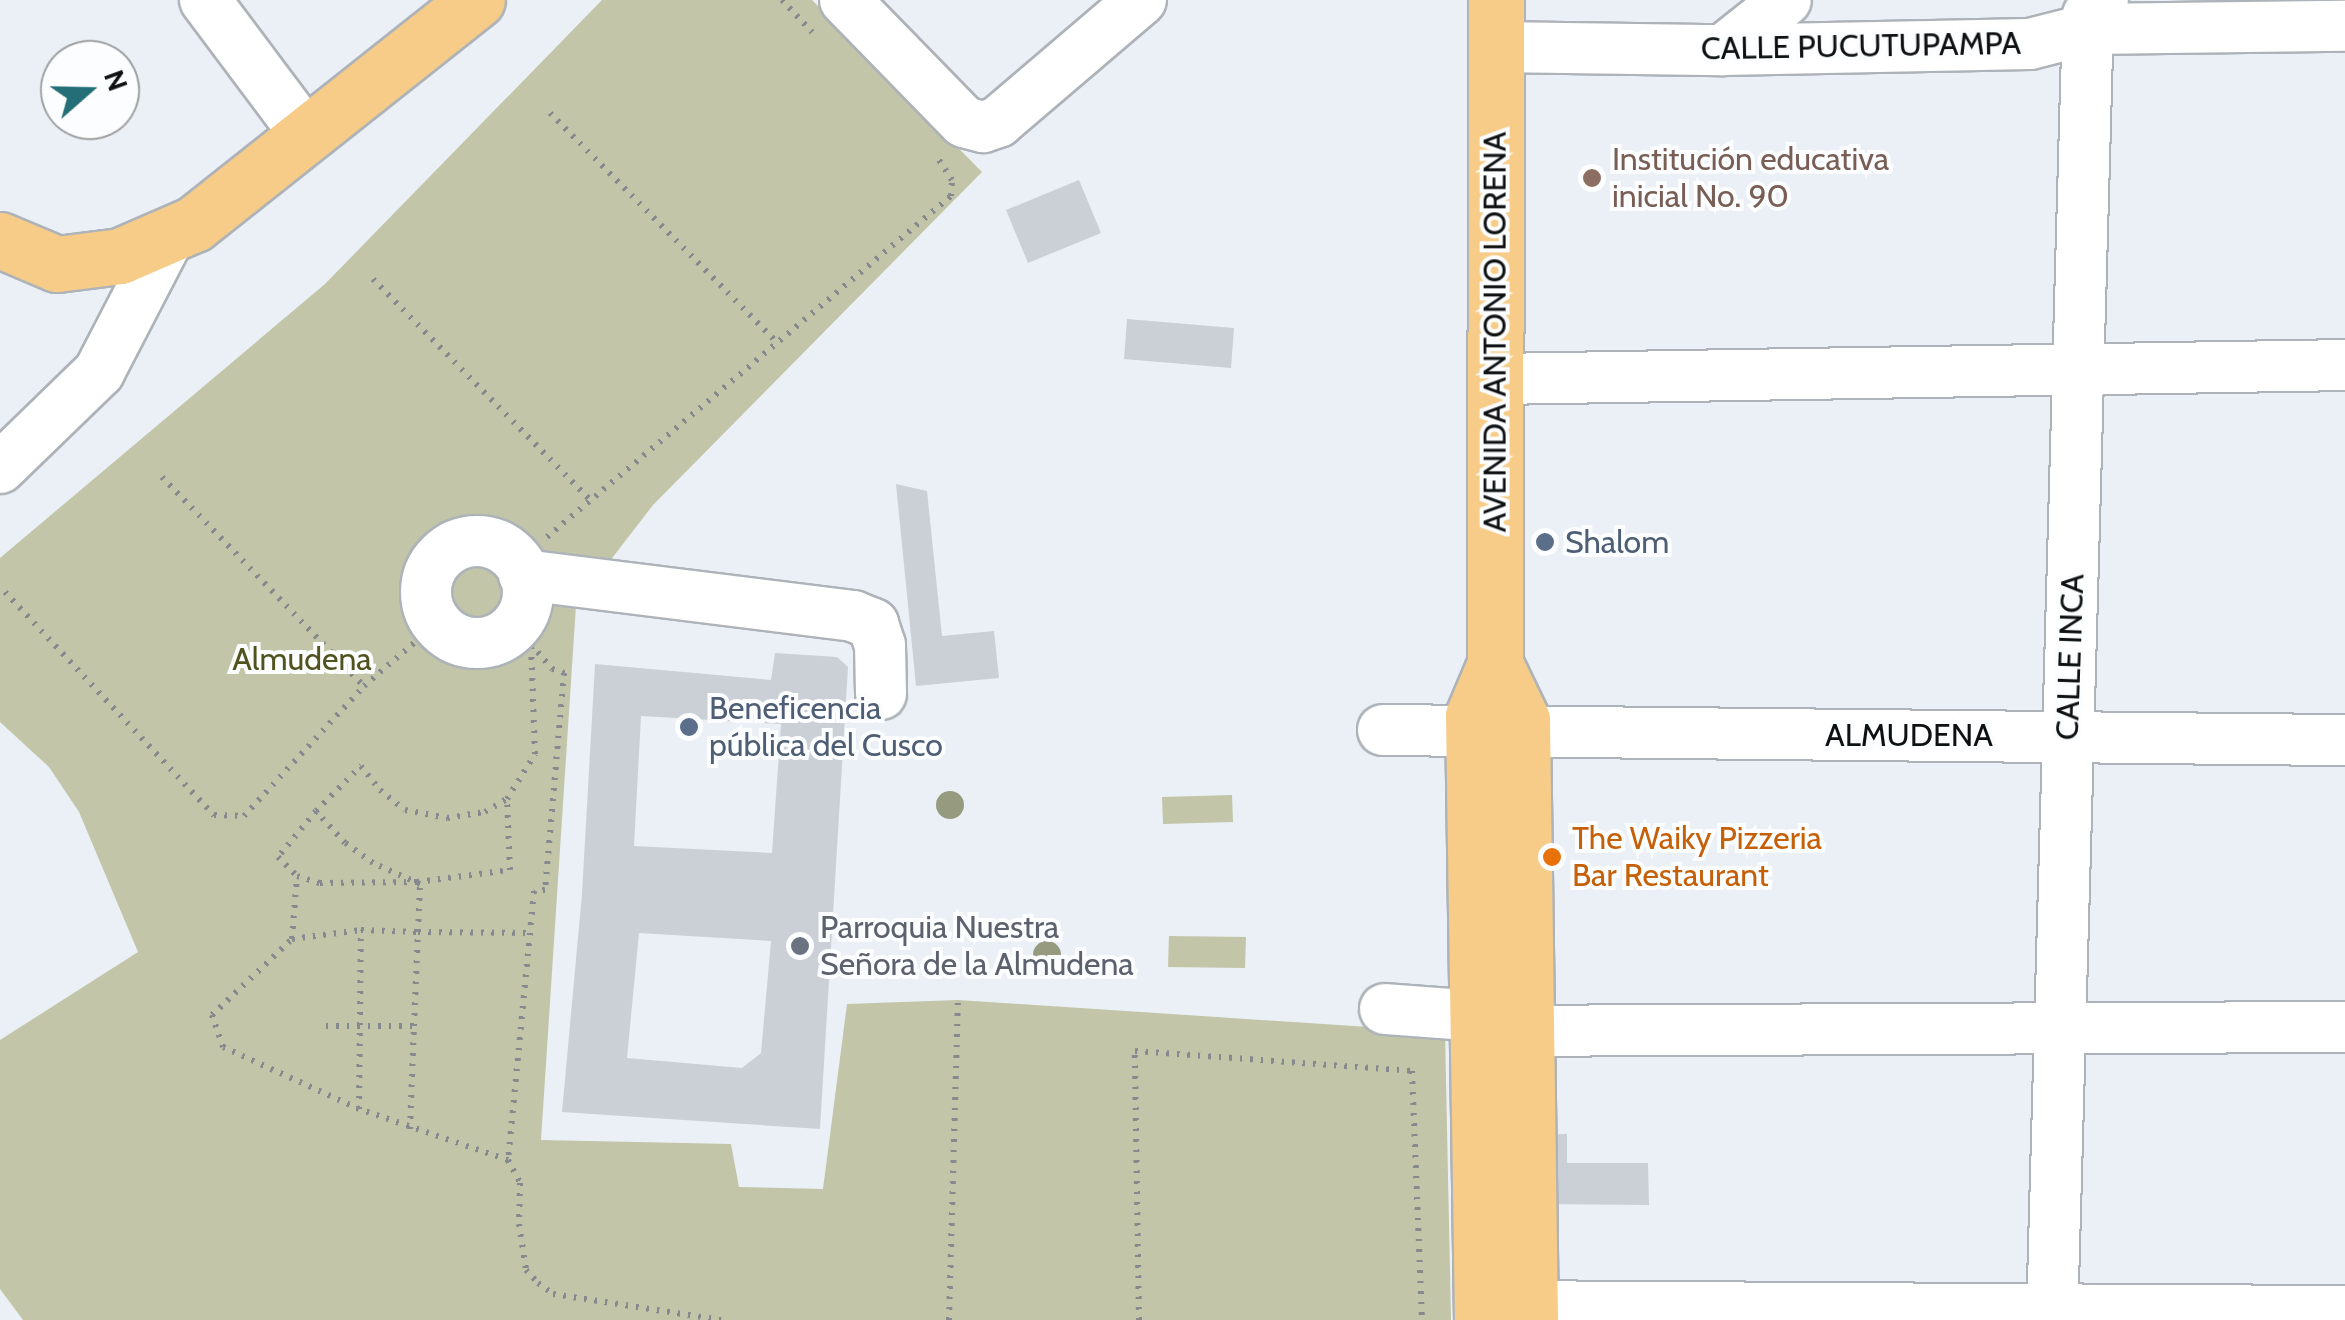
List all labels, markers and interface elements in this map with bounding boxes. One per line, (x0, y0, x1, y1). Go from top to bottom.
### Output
street label: CALLE PUCUTUPAMPA (1701, 24, 2021, 68)
north arrow (40, 40, 140, 140)
text: N (97, 65, 136, 96)
street label: AVENIDA ANTONIO LORENA (1476, 132, 1514, 532)
place label: Institución educativa inicial No. 90 (1612, 141, 1889, 216)
marker: Institución educativa inicial No. 90 (1581, 167, 1603, 189)
place label: Shalom (1565, 523, 1669, 561)
marker: Shalom (1534, 531, 1556, 553)
street label: CALLE INCA (2048, 573, 2092, 741)
park label: Almudena (232, 640, 372, 678)
place label: Beneficencia pública del Cusco (709, 690, 943, 765)
marker: Beneficencia pública del Cusco (678, 716, 700, 738)
street label: ALMUDENA (1825, 716, 1993, 754)
place label: The Waiky Pizzeria Bar Restaurant (1572, 820, 1822, 895)
marker: The Waiky Pizzeria Bar Restaurant (1541, 846, 1563, 868)
place label: Parroquia Nuestra Señora de la Almudena (820, 909, 1134, 984)
marker: Parroquia Nuestra Señora de la Almudena (789, 935, 811, 957)

